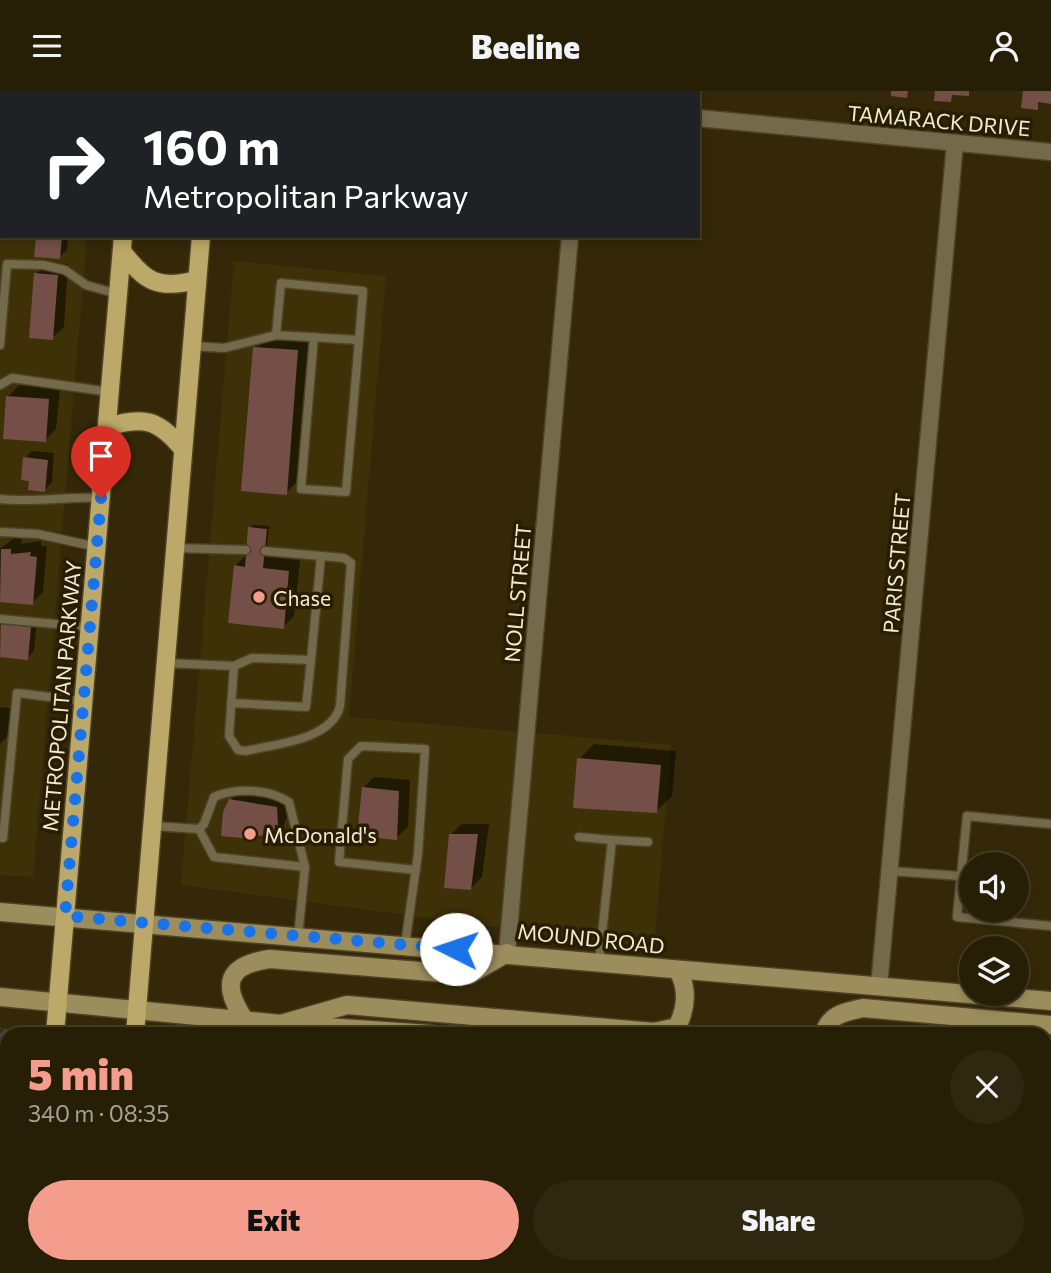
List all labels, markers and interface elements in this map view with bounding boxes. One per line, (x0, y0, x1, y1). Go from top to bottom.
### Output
text: Beeline (471, 26, 580, 66)
icon: menu (28, 27, 66, 65)
icon: person (985, 27, 1023, 65)
street label: TAMARACK DRIVE (847, 100, 1031, 140)
text: 160 m (143, 115, 280, 175)
icon: right (28, 119, 119, 210)
text: Metropolitan Parkway (143, 175, 469, 215)
pin (71, 426, 131, 498)
icon: arrive (82, 437, 120, 475)
street label: PARIS STREET (877, 492, 915, 634)
street label: NOLL STREET (498, 523, 536, 663)
street label: METROPOLITAN PARKWAY (37, 559, 85, 833)
place label: Chase (273, 585, 331, 610)
marker: Chase (251, 589, 267, 605)
place label: McDonald's (264, 822, 377, 847)
marker: McDonald's (242, 826, 258, 842)
map controls (959, 852, 1029, 1006)
button: sound (959, 852, 1029, 922)
position arrow (419, 912, 493, 986)
street label: MOUND ROAD (516, 918, 666, 958)
button: layers (959, 936, 1029, 1006)
text: 5 min (28, 1047, 134, 1099)
button: close (950, 1050, 1024, 1124)
text: 340 m · 08:35 (28, 1099, 169, 1127)
button: Exit (28, 1180, 519, 1260)
button: Share (533, 1180, 1024, 1260)

